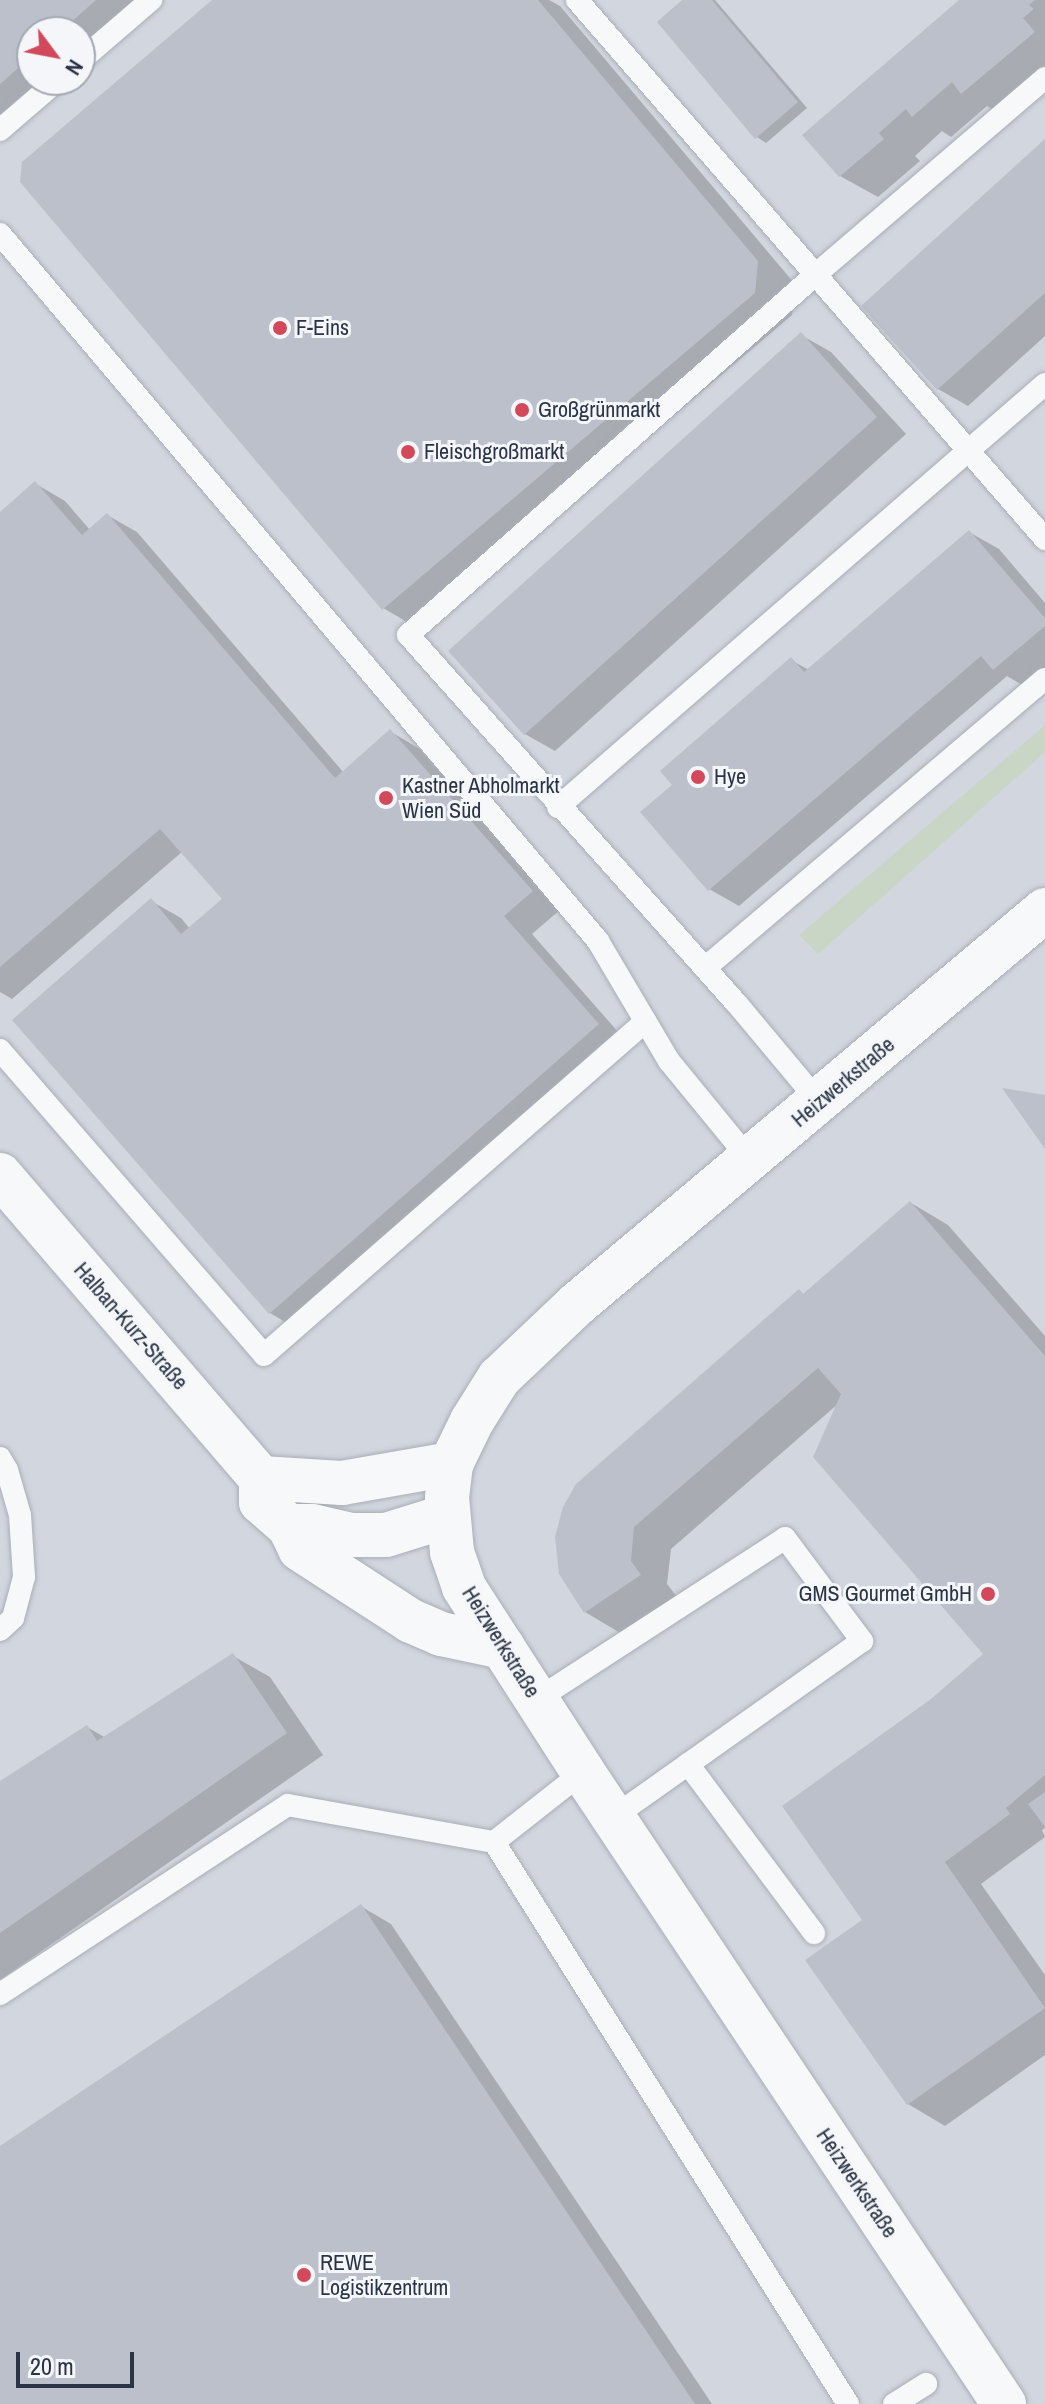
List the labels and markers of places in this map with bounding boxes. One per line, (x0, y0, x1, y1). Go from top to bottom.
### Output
place label: F-Eins (296, 315, 349, 341)
marker: F-Eins (271, 319, 289, 337)
place label: Großgrünmarkt (538, 397, 660, 423)
marker: Großgrünmarkt (513, 401, 531, 419)
place label: Fleischgroßmarkt (424, 439, 564, 465)
marker: Fleischgroßmarkt (399, 443, 417, 461)
place label: Hye (714, 764, 746, 790)
marker: Hye (689, 768, 707, 786)
place label: Kastner Abholmarkt Wien Süd (402, 772, 560, 824)
marker: Kastner Abholmarkt Wien Süd (377, 789, 395, 807)
place label: GMS Gourmet GmbH (799, 1581, 972, 1607)
marker: GMS Gourmet GmbH (979, 1585, 997, 1603)
place label: REWE Logistikzentrum (320, 2249, 448, 2300)
marker: REWE Logistikzentrum (295, 2266, 313, 2284)

